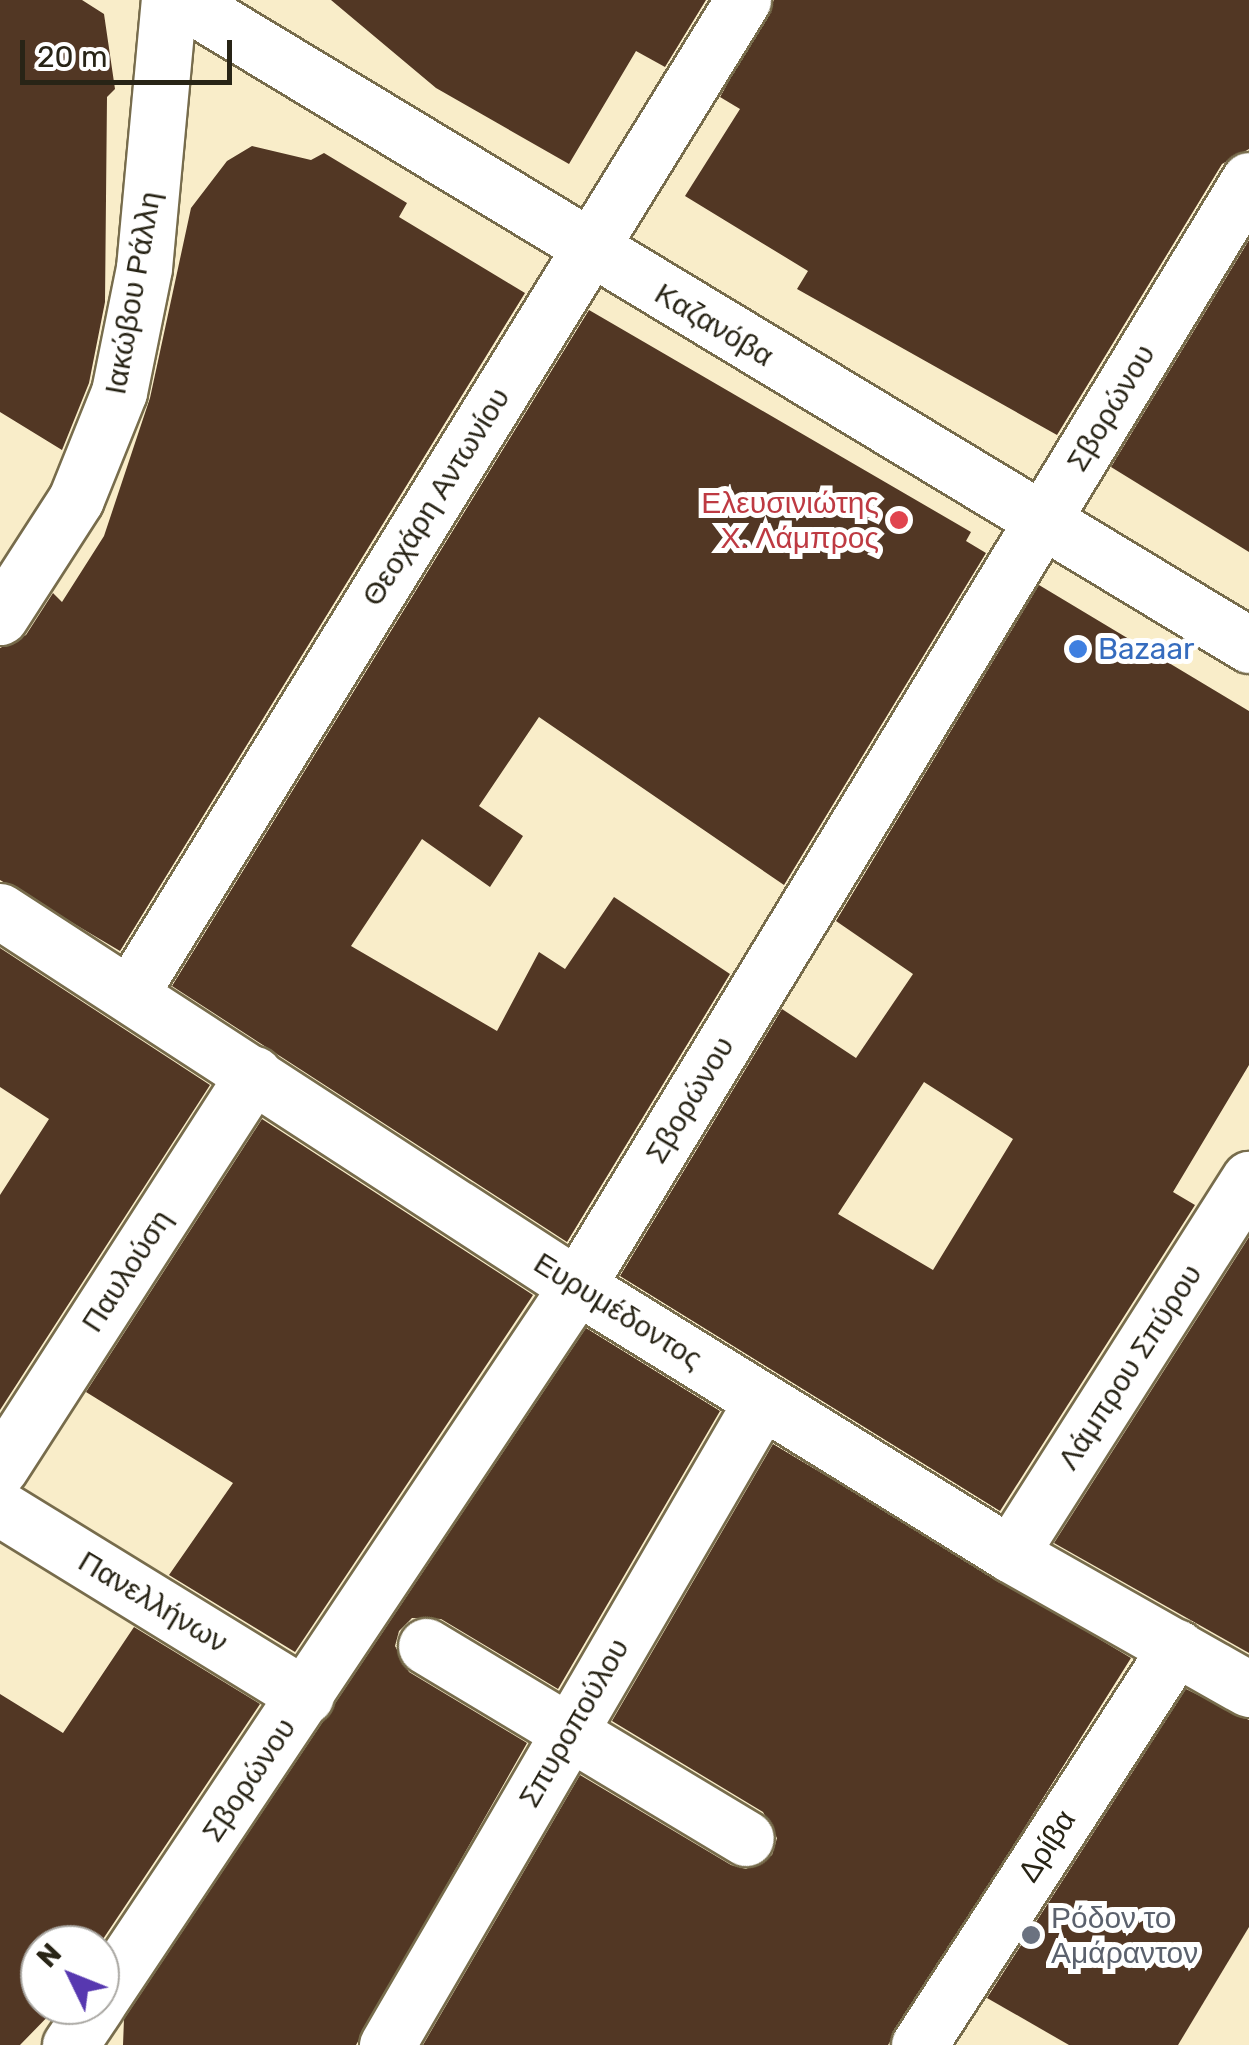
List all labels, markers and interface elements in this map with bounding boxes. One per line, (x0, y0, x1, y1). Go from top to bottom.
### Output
scale bar (25, 20, 238, 82)
text: 20 m (37, 39, 108, 75)
street label: Ιακώβου Ράλλη (97, 189, 169, 397)
street label: Καζανόβα (648, 276, 780, 374)
street label: Σβορώνου (1059, 338, 1163, 478)
street label: Θεοχάρη Αντωνίου (354, 381, 518, 613)
place label: Ελευσινιώτης Χ. Λάμπρος (701, 485, 879, 556)
marker: Ελευσινιώτης Χ. Λάμπρος (888, 509, 910, 531)
place label: Bazaar (1098, 631, 1194, 667)
marker: Bazaar (1067, 638, 1089, 660)
street label: Σβορώνου (638, 1030, 742, 1170)
street label: Παυλούση (74, 1203, 180, 1339)
street label: Ευρυμέδοντος (527, 1245, 709, 1377)
street label: Λάμπρου Σπύρου (1050, 1258, 1210, 1476)
street label: Πανελλήνων (72, 1543, 234, 1661)
street label: Σπυροπούλου (511, 1632, 637, 1814)
street label: Σβορώνου (195, 1711, 303, 1849)
street label: Δρίβα (1011, 1803, 1083, 1889)
place label: Ρόδον το Αμάραντον (1051, 1900, 1198, 1970)
marker: Ρόδον το Αμάραντον (1020, 1924, 1042, 1946)
north arrow (20, 1925, 120, 2025)
text: N (30, 1937, 68, 1974)

